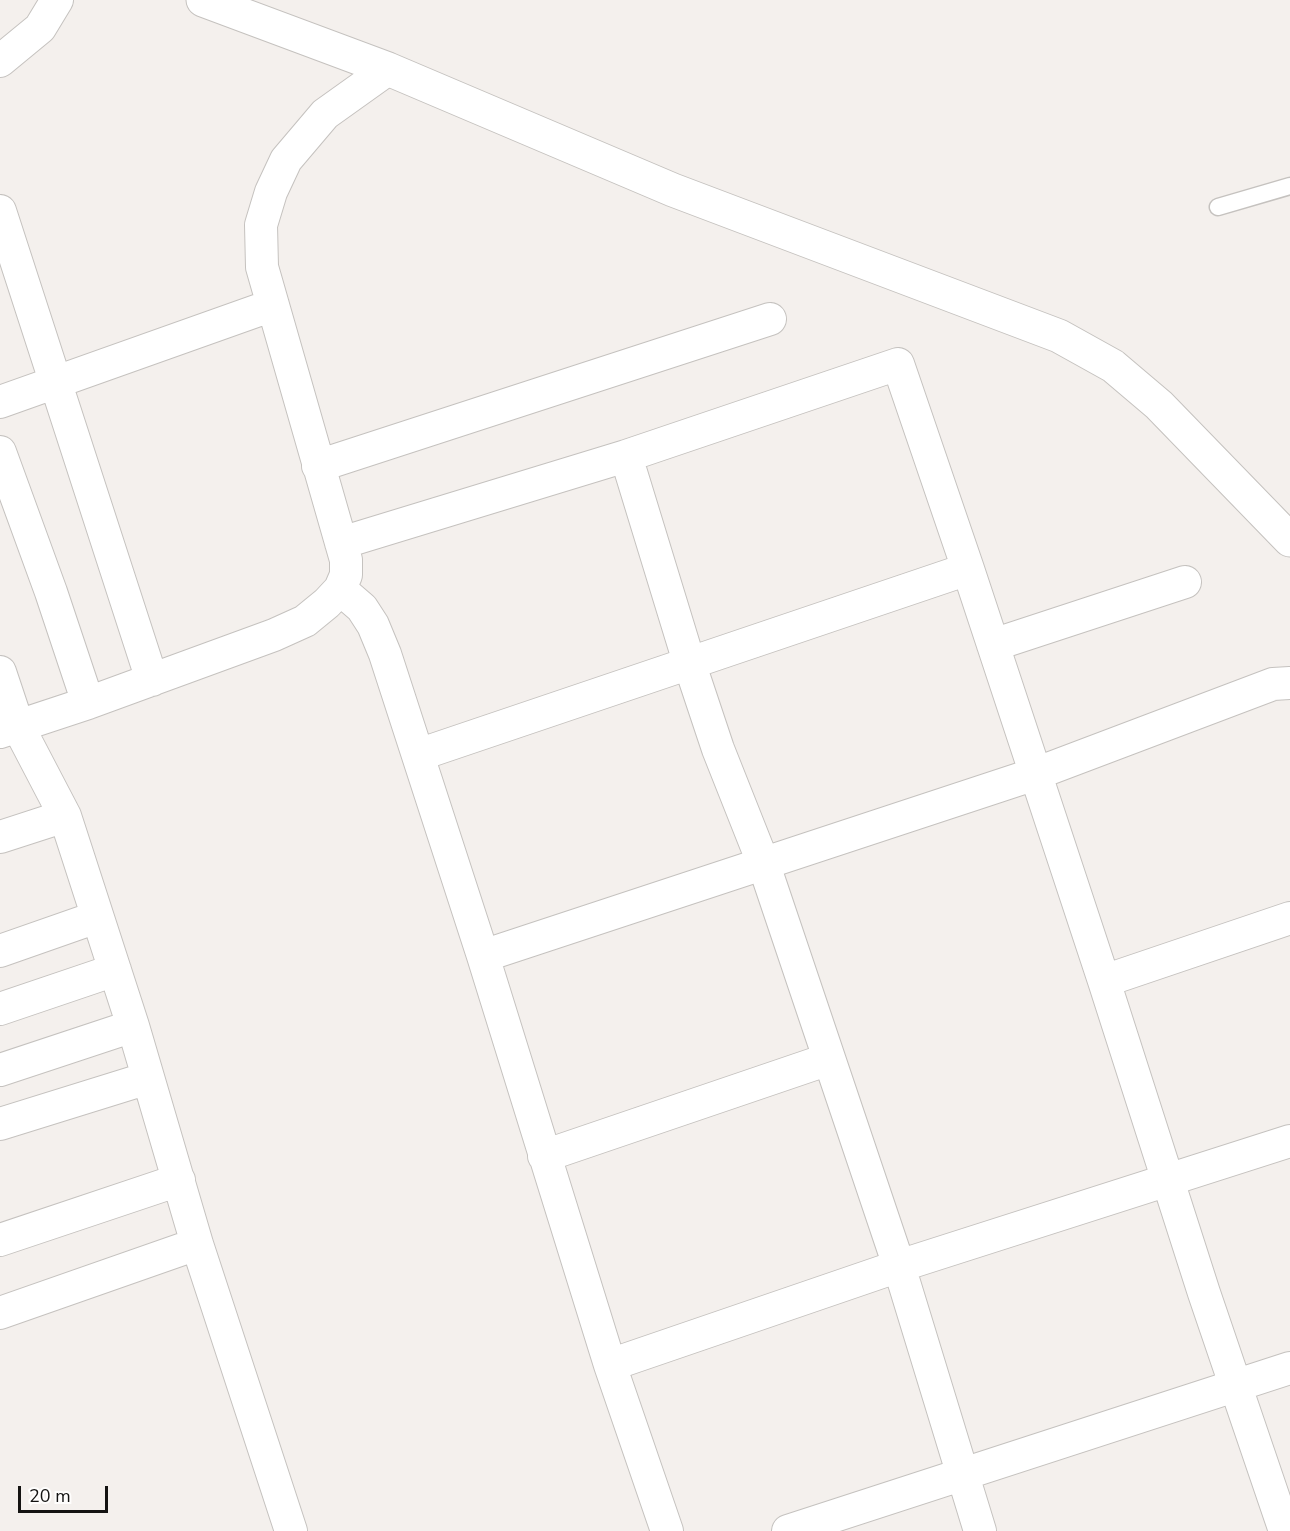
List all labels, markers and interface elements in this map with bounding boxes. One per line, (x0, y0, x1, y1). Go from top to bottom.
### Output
scale bar (21, 1474, 111, 1512)
text: 20 m (29, 1484, 71, 1508)

